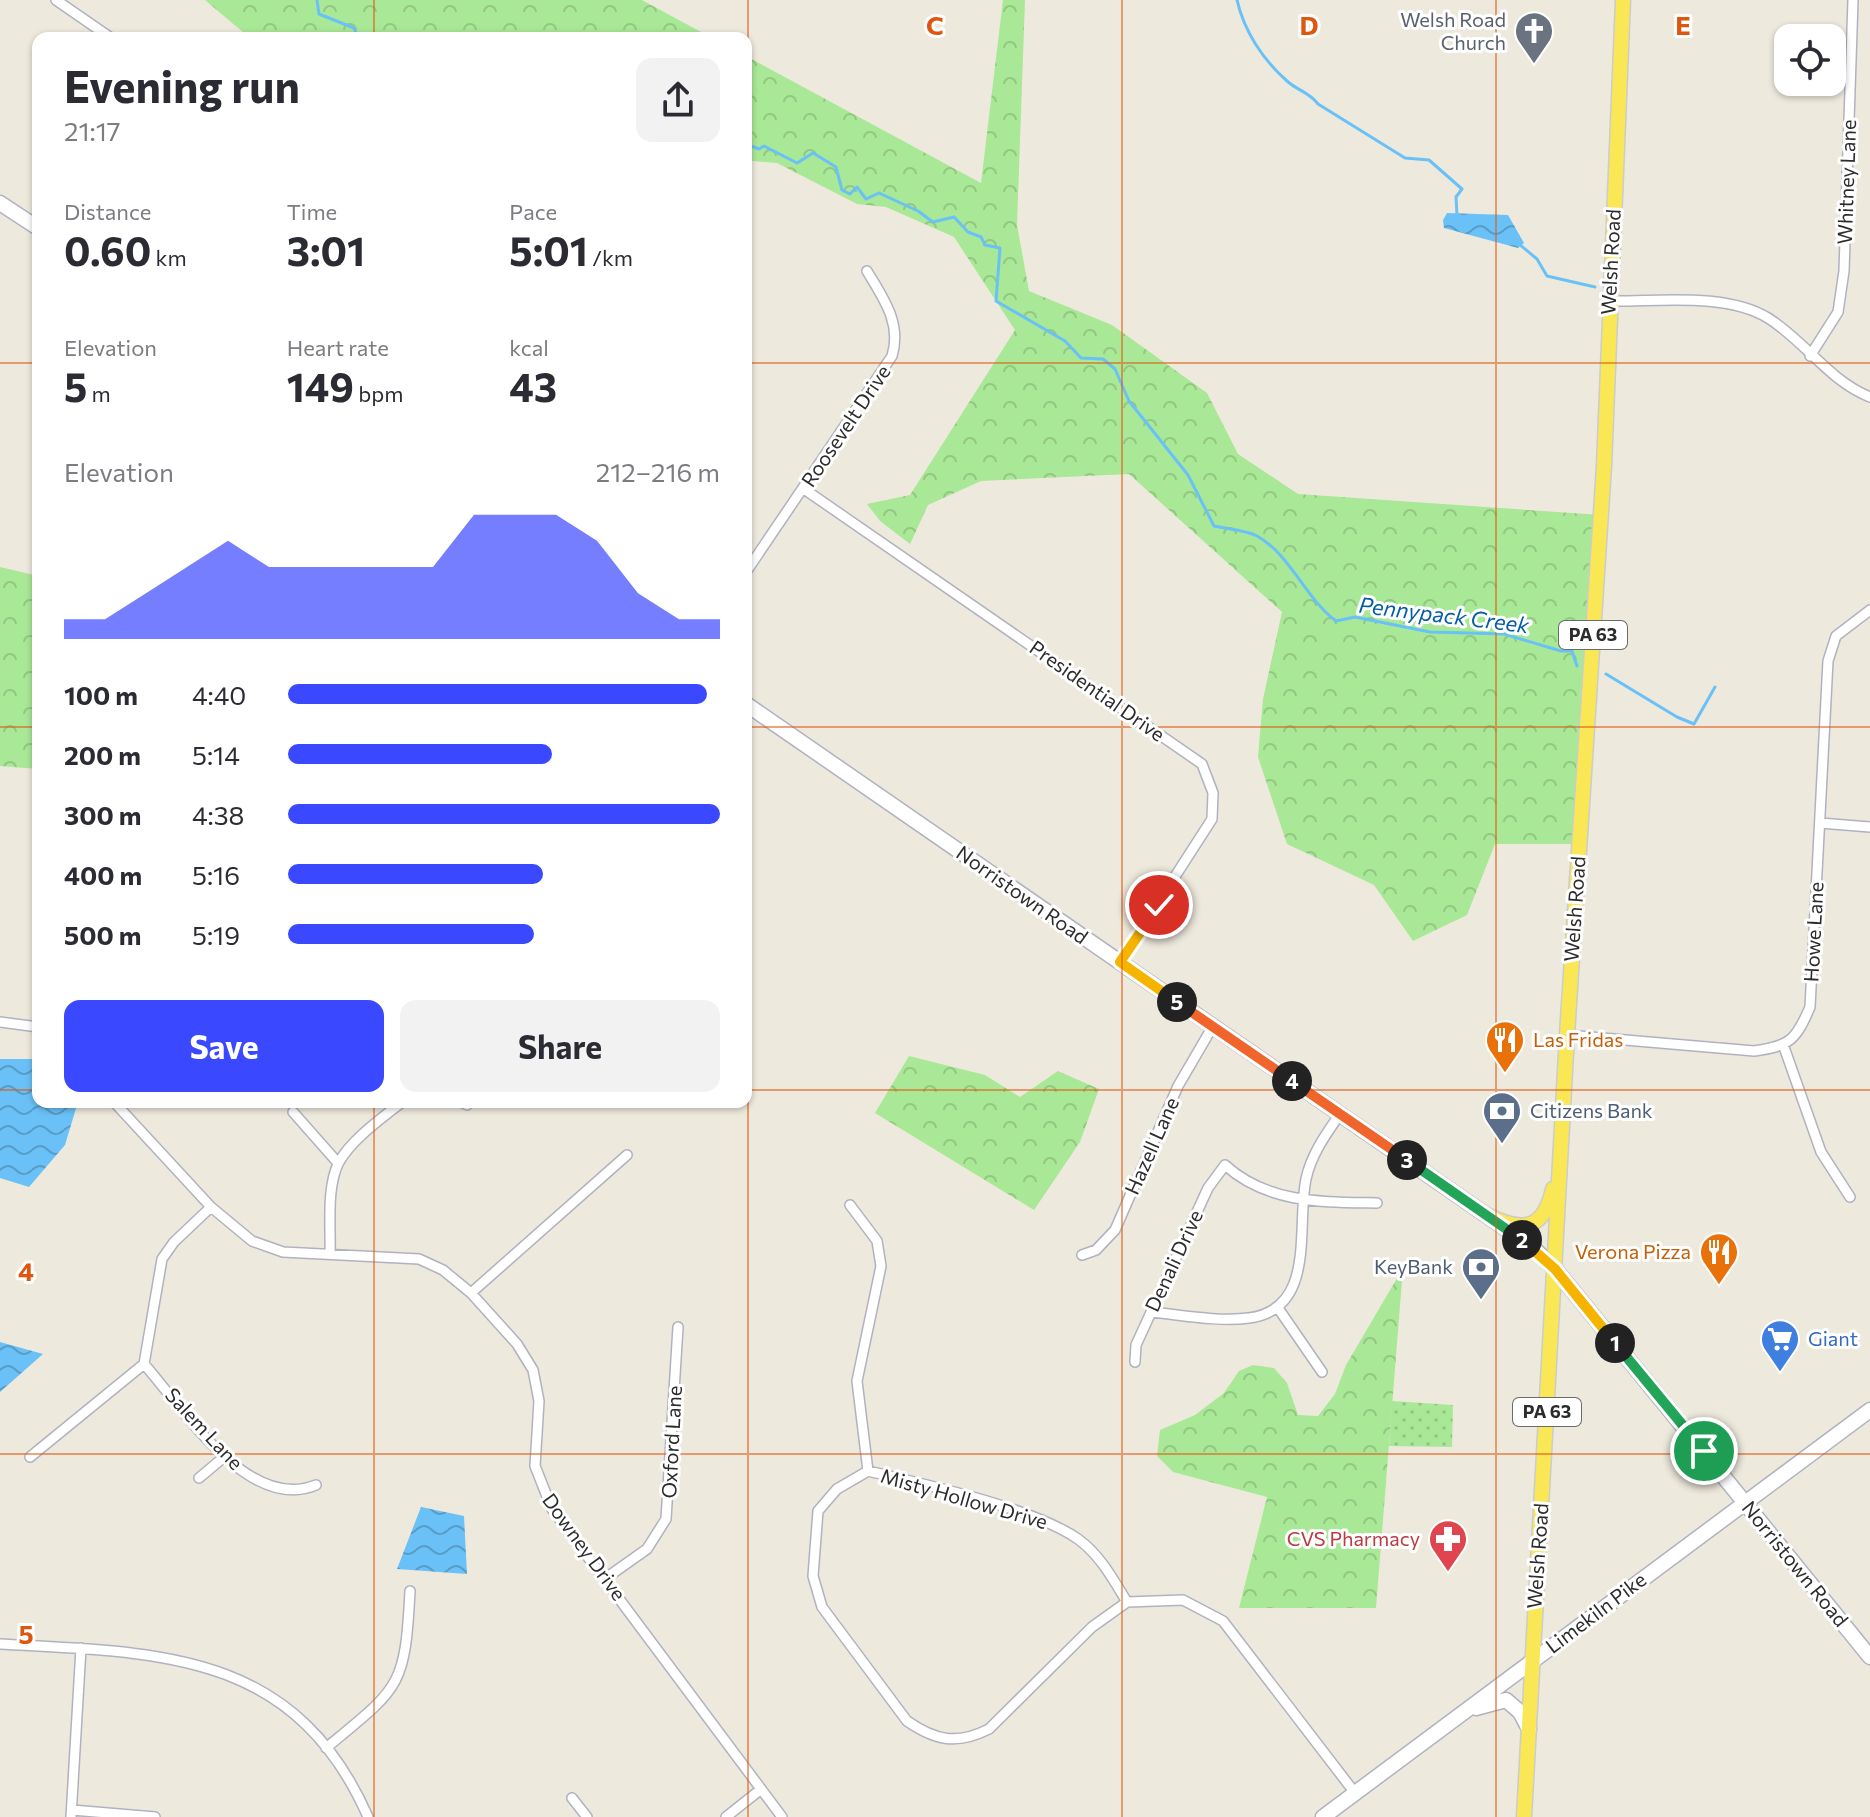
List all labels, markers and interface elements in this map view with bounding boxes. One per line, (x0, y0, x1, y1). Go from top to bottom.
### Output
place label: Welsh Road Church (1400, 7, 1506, 54)
text: C (926, 9, 944, 40)
text: D (1299, 9, 1319, 40)
text: E (1675, 9, 1691, 40)
church icon: Welsh Road Church (1513, 10, 1555, 65)
map controls (1774, 24, 1846, 96)
button: locate (1774, 24, 1846, 96)
text: Evening run (64, 58, 300, 112)
button: share (636, 58, 720, 142)
text: 21:17 (64, 115, 121, 146)
street label: Whitney Lane (1832, 119, 1860, 245)
text: Distance (64, 198, 151, 225)
text: Time (287, 198, 337, 225)
text: Pace (509, 198, 557, 225)
street label: Welsh Road (1595, 209, 1625, 315)
text: 0.60 (64, 225, 151, 274)
text: 3:01 (287, 225, 365, 274)
text: 5:01 (509, 225, 588, 274)
text: km (151, 244, 187, 271)
text: /km (588, 244, 633, 271)
text: Elevation (64, 334, 157, 361)
text: Heart rate (287, 334, 389, 361)
text: kcal (509, 334, 549, 361)
street label: Roosevelt Drive (796, 360, 895, 491)
text: 5 (64, 361, 87, 410)
text: 149 (287, 361, 354, 410)
text: 43 (509, 361, 557, 410)
text: m (87, 380, 111, 407)
text: bpm (354, 380, 403, 407)
text: Elevation (64, 456, 174, 487)
text: 212–216 m (596, 456, 720, 487)
water label: Pennypack Creek (1357, 591, 1532, 638)
road number: PA 63 (1559, 621, 1627, 649)
street label: Presidential Drive (1025, 635, 1170, 746)
text: 100 m (64, 679, 138, 710)
text: 4:40 (192, 679, 246, 710)
text: 200 m (64, 739, 141, 770)
text: 5:14 (192, 739, 240, 770)
text: 300 m (64, 799, 141, 830)
text: 4:38 (192, 799, 244, 830)
street label: Norristown Road (952, 840, 1093, 948)
street label: Welsh Road (1558, 855, 1590, 963)
text: 400 m (64, 859, 142, 890)
text: 5:16 (192, 859, 240, 890)
pin (1125, 871, 1193, 939)
street label: Howe Lane (1798, 881, 1828, 983)
icon: check (1137, 883, 1181, 927)
text: 500 m (64, 919, 141, 950)
text: 5:19 (192, 919, 240, 950)
pin: 5 (1157, 982, 1197, 1022)
text: 5 (1171, 988, 1183, 1015)
button: Save (64, 1000, 384, 1092)
button: Share (400, 1000, 720, 1092)
restaurant icon: Las Fridas (1484, 1019, 1526, 1074)
place label: Las Fridas (1533, 1027, 1623, 1051)
pin: 4 (1272, 1061, 1312, 1101)
text: 4 (1285, 1067, 1299, 1094)
bank icon: Citizens Bank (1481, 1090, 1523, 1145)
street label: Hazell Lane (1119, 1093, 1183, 1198)
place label: Citizens Bank (1530, 1098, 1653, 1122)
pin: 3 (1387, 1140, 1427, 1180)
text: 3 (1401, 1146, 1413, 1173)
street label: Denali Drive (1139, 1206, 1207, 1315)
pin: 2 (1502, 1220, 1542, 1260)
text: 2 (1516, 1226, 1528, 1253)
restaurant icon: Verona Pizza (1698, 1231, 1740, 1286)
place label: Verona Pizza (1575, 1239, 1691, 1263)
bank icon: KeyBank (1460, 1246, 1502, 1301)
place label: KeyBank (1374, 1254, 1453, 1278)
text: 4 (18, 1255, 34, 1286)
supermarket icon: Giant (1759, 1318, 1801, 1373)
pin: 1 (1595, 1323, 1635, 1363)
place label: Giant (1808, 1326, 1858, 1350)
text: 1 (1610, 1329, 1620, 1356)
street label: Salem Lane (161, 1382, 249, 1474)
street label: Oxford Lane (656, 1385, 686, 1499)
road number: PA 63 (1513, 1398, 1581, 1426)
pin (1670, 1417, 1738, 1485)
icon: arrive (1682, 1429, 1726, 1473)
street label: Misty Hollow Drive (878, 1463, 1051, 1533)
street label: Downey Drive (538, 1488, 632, 1605)
street label: Norristown Road (1738, 1496, 1854, 1631)
street label: Welsh Road (1521, 1502, 1553, 1610)
pharmacy icon: CVS Pharmacy (1427, 1518, 1469, 1573)
place label: CVS Pharmacy (1287, 1526, 1420, 1550)
street label: Limekiln Pike (1540, 1567, 1650, 1658)
text: 5 (18, 1618, 34, 1649)

